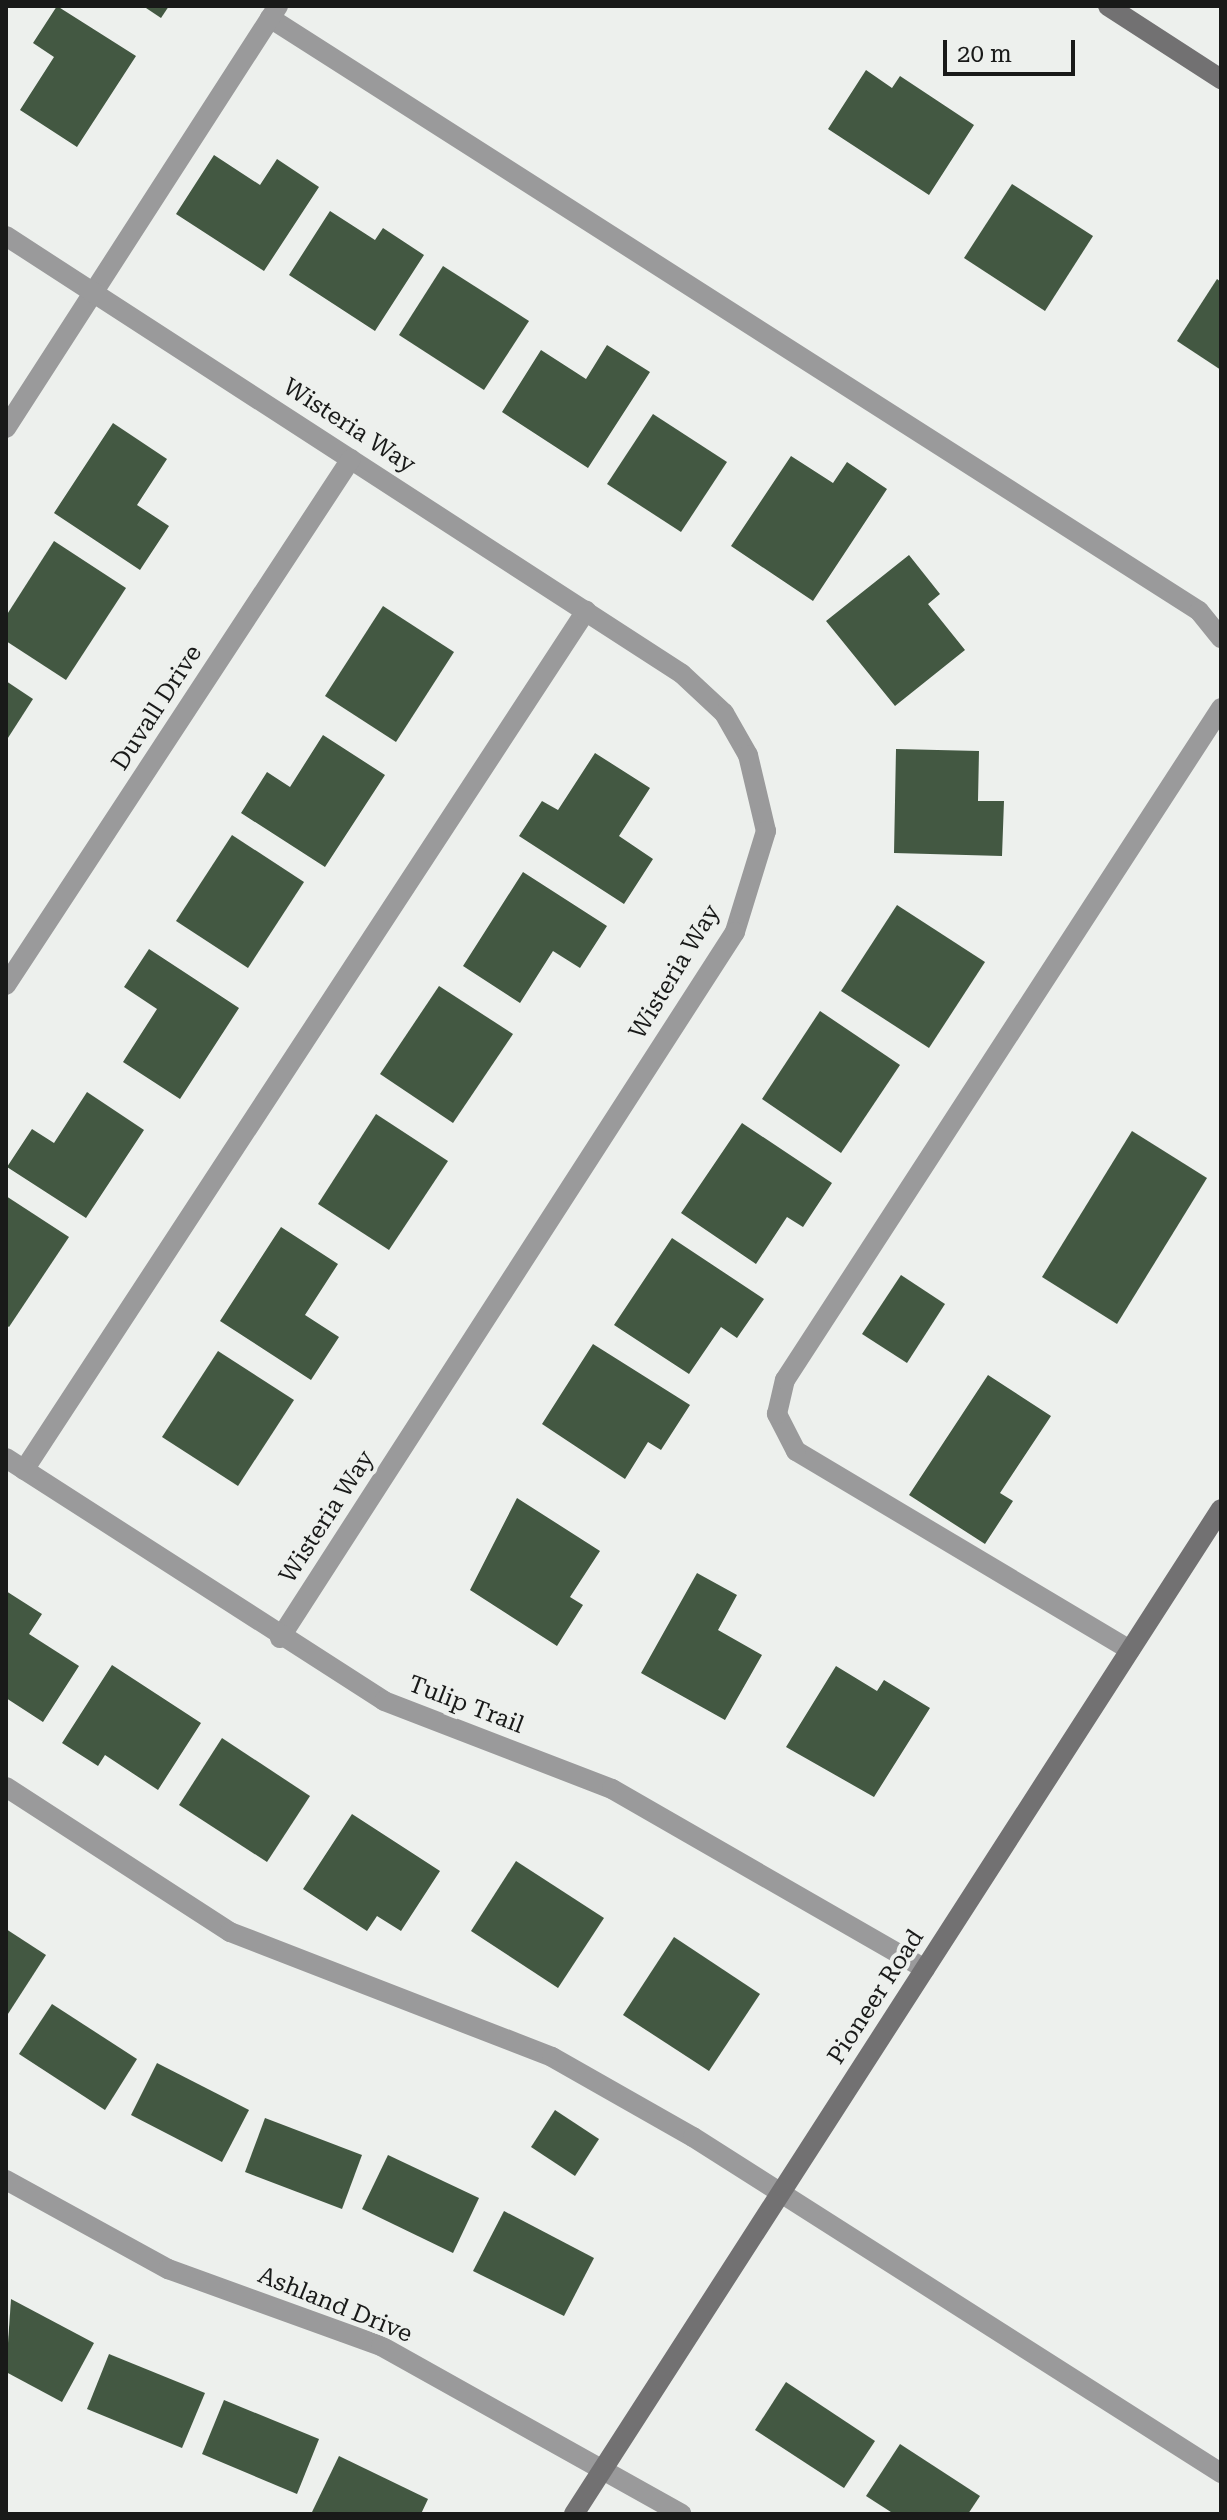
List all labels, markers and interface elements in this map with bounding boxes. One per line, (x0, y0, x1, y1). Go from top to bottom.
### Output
scale bar (947, 24, 1079, 74)
text: 20 m (957, 40, 1012, 68)
street label: Wisteria Way (277, 373, 421, 479)
street label: Duvall Drive (106, 640, 208, 776)
street label: Wisteria Way (624, 899, 726, 1045)
street label: Wisteria Way (274, 1445, 380, 1589)
street label: Tulip Trail (404, 1670, 528, 1740)
street label: Pioneer Road (822, 1924, 930, 2070)
street label: Ashland Drive (254, 2261, 416, 2349)

